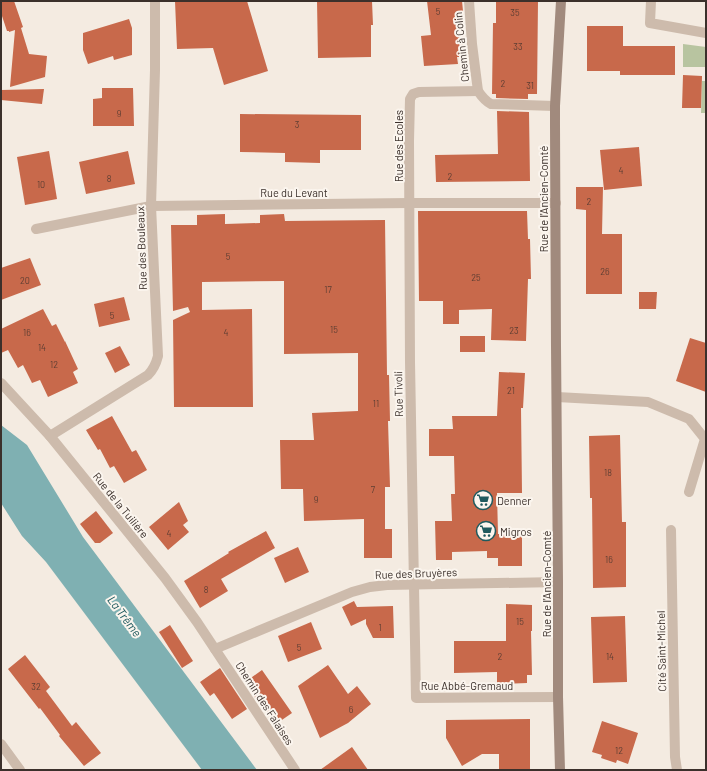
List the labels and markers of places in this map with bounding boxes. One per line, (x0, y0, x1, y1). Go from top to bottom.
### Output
supermarket icon: Denner (472, 489, 494, 511)
place label: Denner (497, 494, 531, 507)
supermarket icon: Migros (475, 520, 497, 542)
place label: Migros (500, 525, 532, 538)

